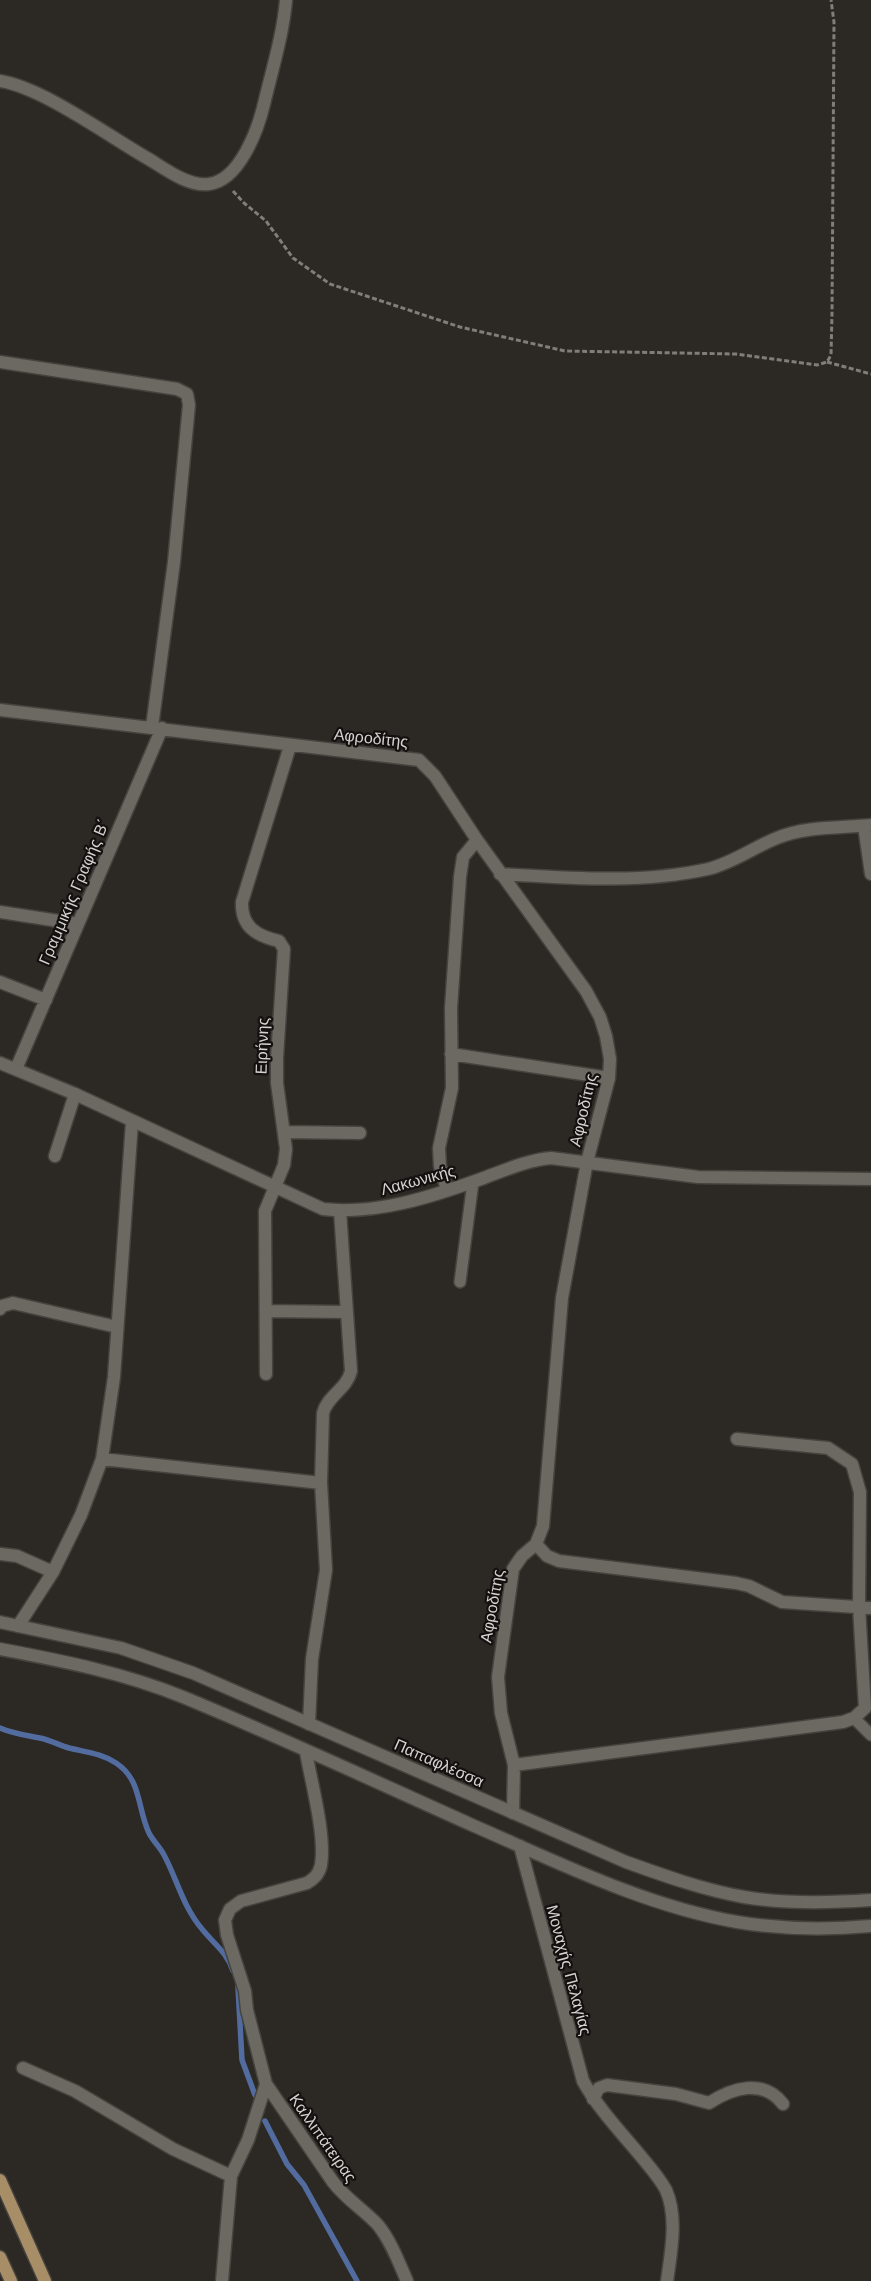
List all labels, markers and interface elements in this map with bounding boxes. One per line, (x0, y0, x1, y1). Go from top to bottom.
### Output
street label: Αφροδίτης (333, 725, 409, 751)
street label: Γραμμικής Γραφής Β΄ (35, 816, 113, 968)
street label: Ειρήνης (252, 1017, 272, 1075)
street label: Αφροδίτης (565, 1071, 601, 1148)
street label: Λακωνικής (379, 1161, 458, 1199)
street label: Αφροδίτης (476, 1567, 508, 1644)
street label: Παπαφλέσσα (391, 1735, 487, 1791)
street label: Μοναχής Πελαγίας (542, 1903, 596, 2038)
street label: Καλλιπάτειρας (286, 2090, 361, 2186)

